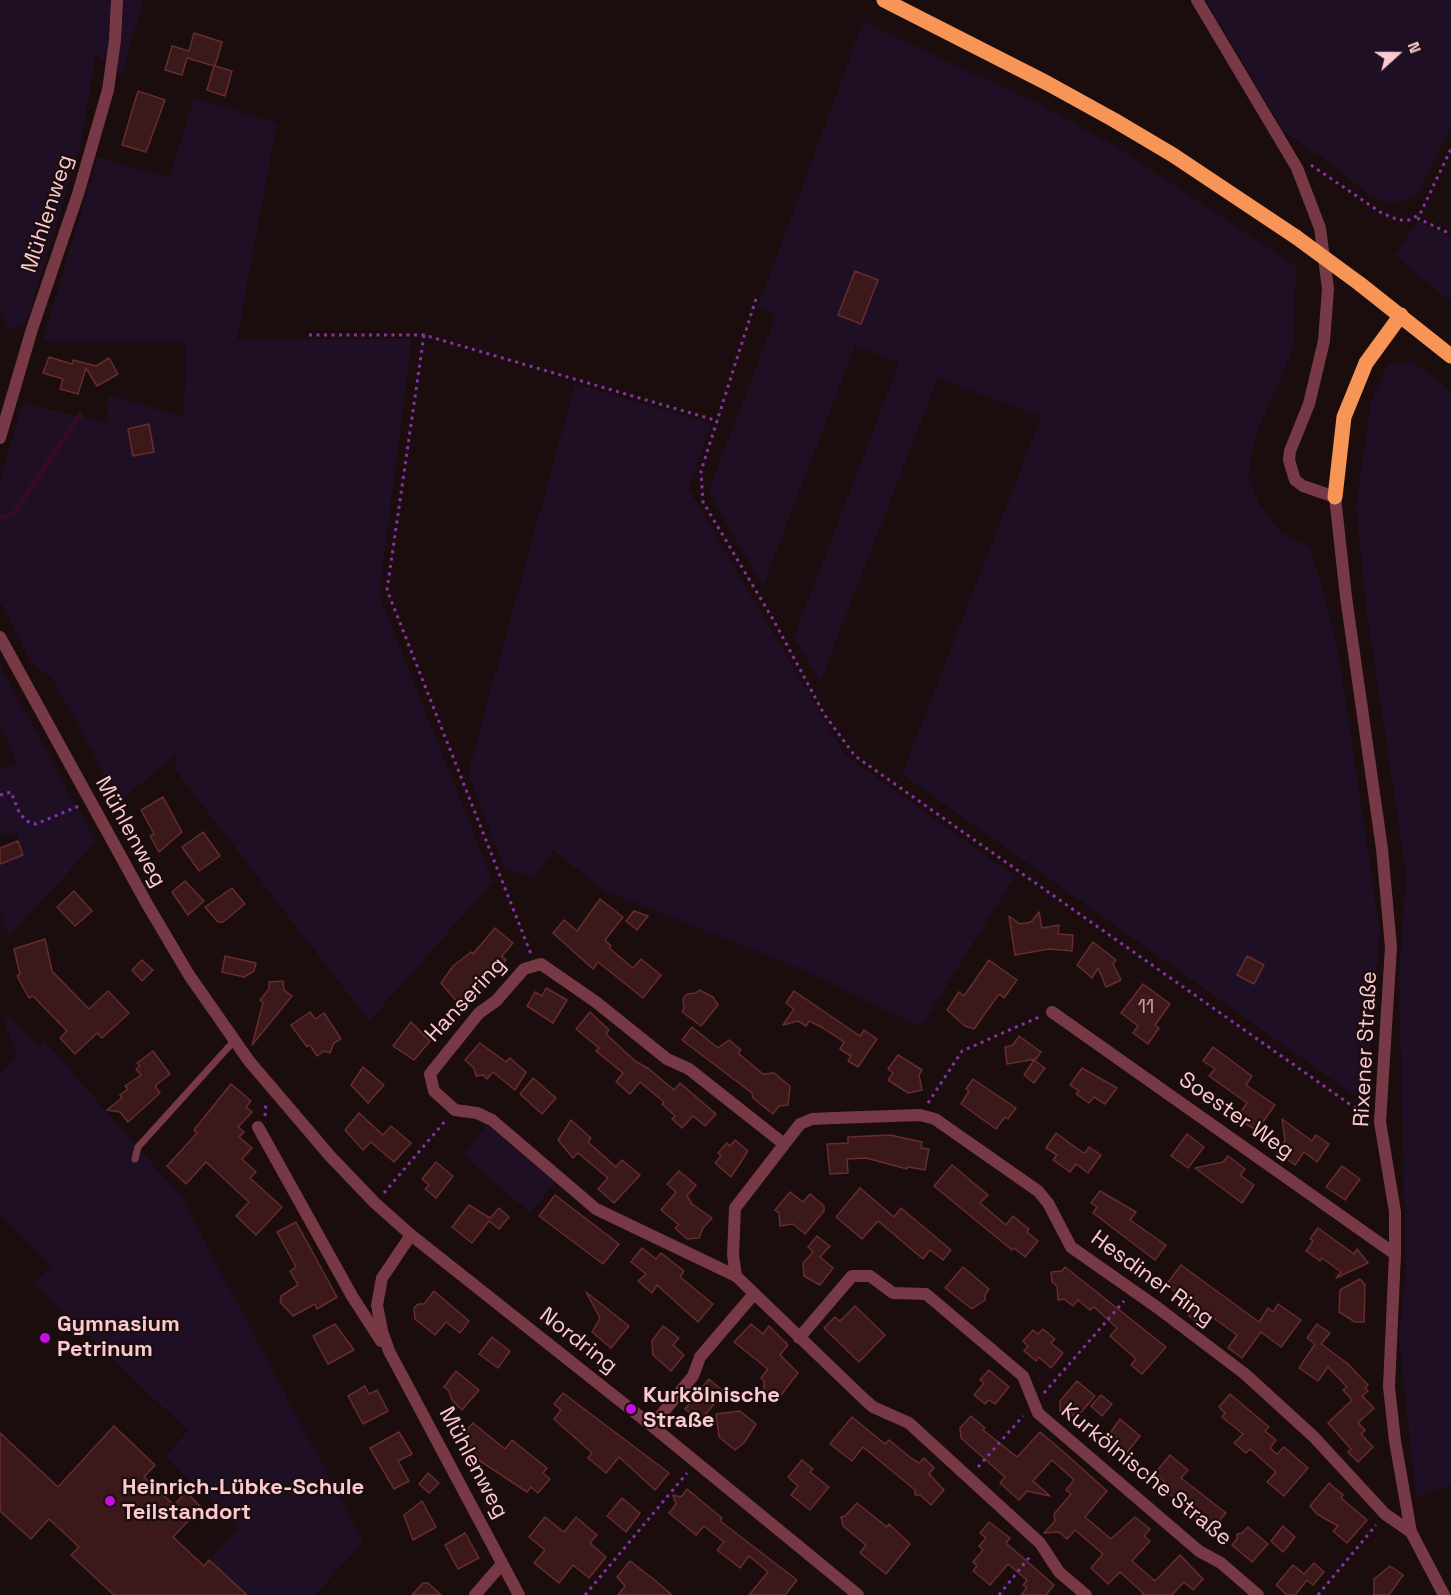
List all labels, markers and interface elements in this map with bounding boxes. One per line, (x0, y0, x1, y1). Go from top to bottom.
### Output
north arrow (1367, 24, 1427, 84)
text: N (1403, 39, 1426, 56)
street label: Mühlenweg (17, 152, 79, 276)
street label: Mühlenweg (89, 772, 171, 892)
street label: Hansering (420, 952, 512, 1048)
street label: Rixener Straße (1349, 970, 1383, 1128)
house number: 11 (1138, 996, 1154, 1020)
street label: Soester Weg (1173, 1067, 1299, 1165)
street label: Hesdiner Ring (1085, 1225, 1219, 1333)
street label: Nordring (534, 1302, 622, 1380)
place label: Gymnasium Petrinum (57, 1312, 180, 1364)
marker: Gymnasium Petrinum (38, 1331, 52, 1345)
place label: Kurkölnische Straße (643, 1383, 780, 1434)
street label: Kurkölnische Straße (1055, 1398, 1237, 1552)
marker: Kurkölnische Straße (624, 1402, 638, 1416)
street label: Mühlenweg (433, 1403, 513, 1523)
place label: Heinrich-Lübke-Schule Teilstandort (122, 1475, 364, 1526)
marker: Heinrich-Lübke-Schule Teilstandort (103, 1494, 117, 1508)

